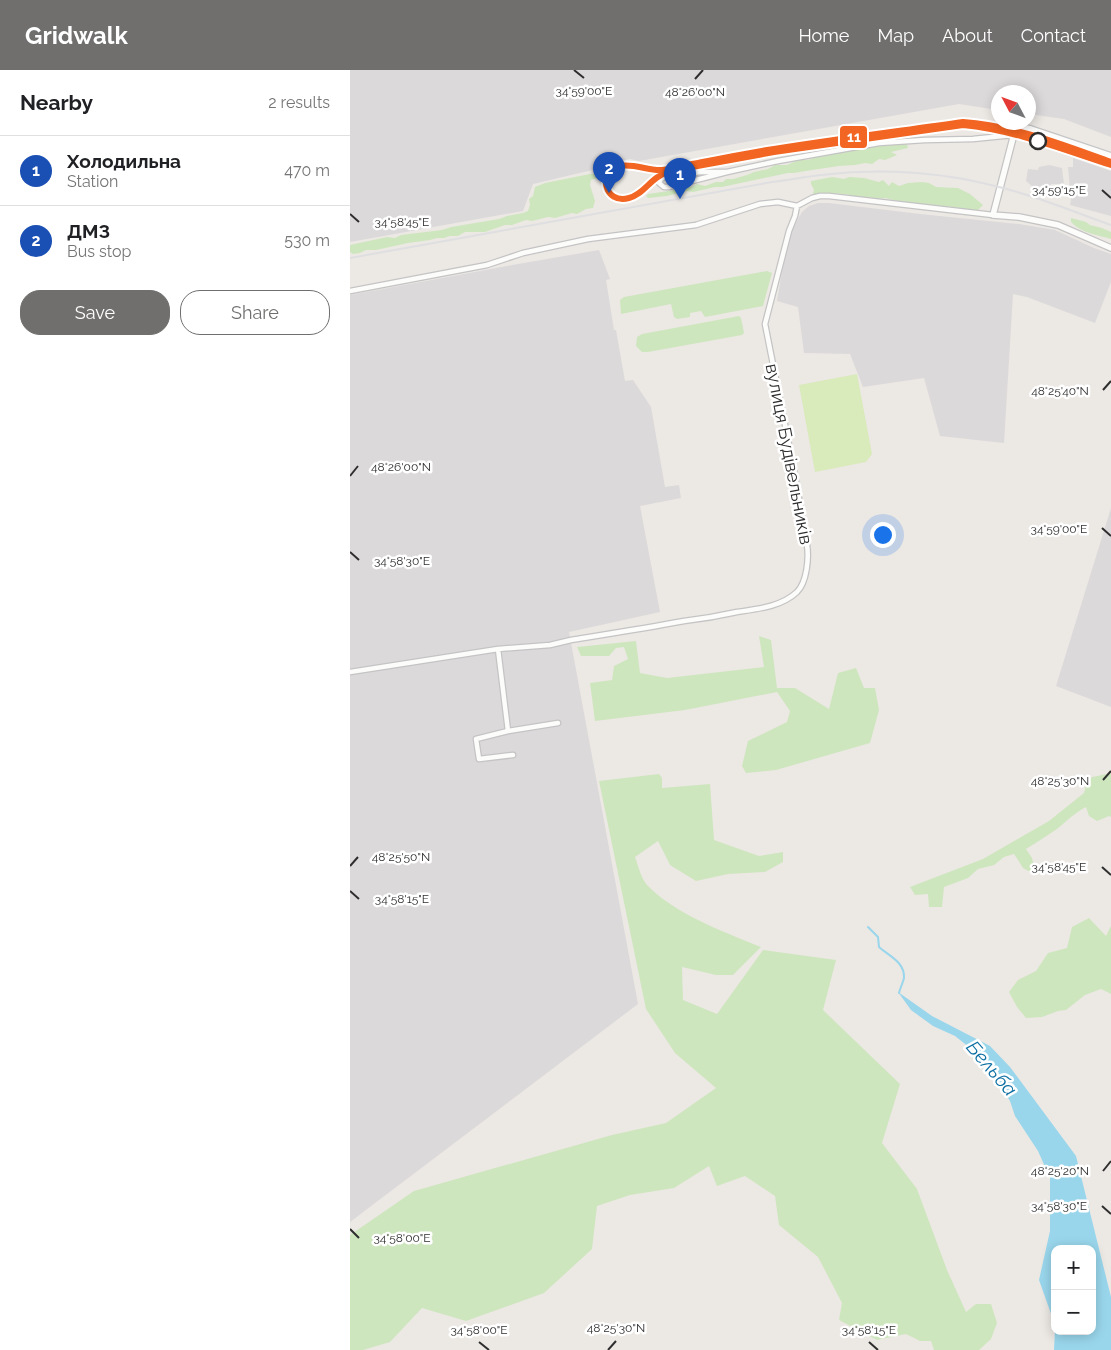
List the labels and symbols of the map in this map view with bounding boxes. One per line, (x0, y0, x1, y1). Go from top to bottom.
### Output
text: 34°59'00"E (556, 84, 612, 98)
text: 48°26'00"N (665, 85, 725, 99)
north arrow (991, 85, 1036, 130)
line badge: 11 (839, 125, 868, 149)
text: 11 (847, 129, 861, 145)
unlabelled marker (1029, 132, 1047, 150)
pin: 2 (593, 152, 625, 193)
pin: 1 (664, 158, 696, 199)
text: 34°59'15"E (1032, 183, 1086, 197)
text: 34°58'45"E (375, 215, 429, 229)
street label: вулиця Будівельників (762, 362, 817, 546)
text: 48°25'40"N (1031, 384, 1089, 398)
text: 48°26'00"N (371, 460, 431, 474)
your location (870, 522, 896, 548)
text: 34°59'00"E (1031, 522, 1087, 536)
text: 34°58'30"E (374, 554, 430, 568)
text: 48°25'30"N (1031, 774, 1089, 788)
text: 48°25'50"N (372, 850, 430, 864)
text: 34°58'45"E (1032, 860, 1086, 874)
text: 34°58'15"E (375, 892, 429, 906)
water label: Бельба (962, 1036, 1022, 1100)
text: 48°25'20"N (1031, 1164, 1089, 1178)
text: 34°58'30"E (1031, 1199, 1087, 1213)
text: 34°58'00"E (373, 1231, 431, 1245)
text: 48°25'30"N (587, 1321, 645, 1335)
text: 34°58'00"E (450, 1323, 508, 1337)
text: 34°58'15"E (842, 1323, 896, 1337)

